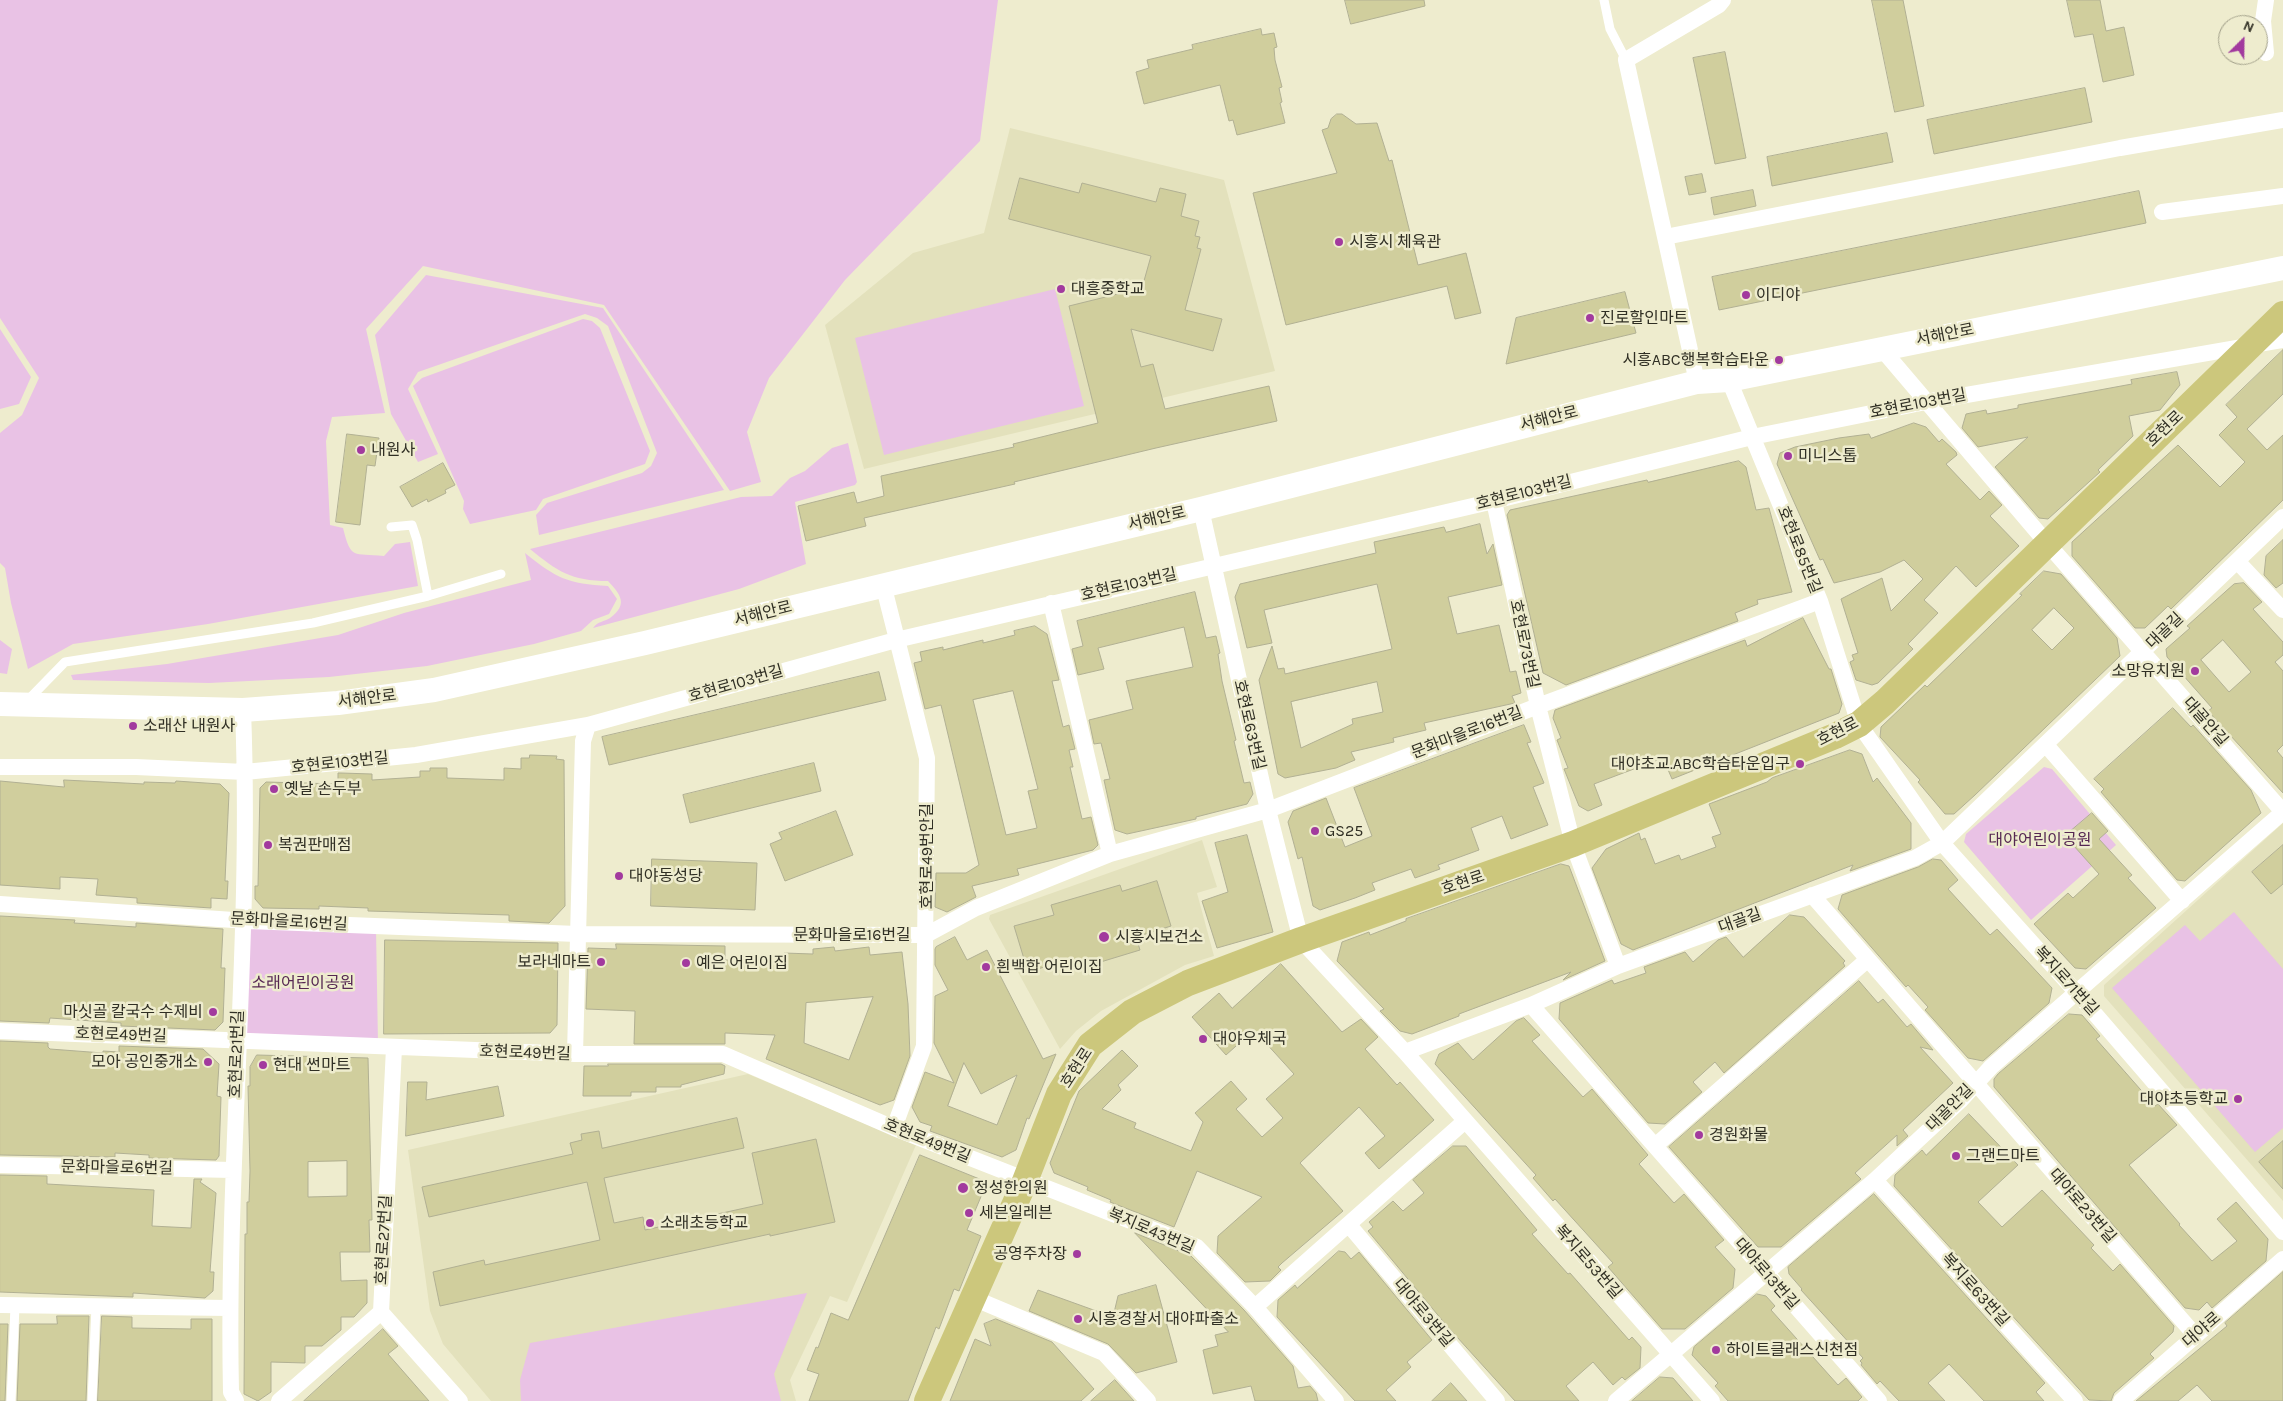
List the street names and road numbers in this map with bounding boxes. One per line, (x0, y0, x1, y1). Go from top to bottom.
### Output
street label: 서해안로 (1914, 320, 1976, 350)
street label: 호현로103번길 (1868, 385, 1968, 423)
street label: 서해안로 (1518, 403, 1580, 435)
street label: 호현로 (2142, 407, 2188, 451)
street label: 호현로103번길 (1474, 472, 1574, 514)
street label: 서해안로 (1126, 503, 1188, 535)
street label: 호현로85번길 (1773, 504, 1825, 596)
street label: 호현로103번길 (1079, 565, 1179, 605)
street label: 서해안로 (732, 598, 794, 630)
street label: 호현로73번길 (1505, 598, 1543, 690)
street label: 대골길 (2142, 609, 2188, 653)
street label: 호현로103번길 (686, 661, 786, 707)
street label: 호현로63번길 (1229, 678, 1269, 772)
street label: 서해안로 (337, 686, 397, 712)
street label: 대골안길 (2178, 693, 2232, 751)
street label: 문화마을로16번길 (1409, 703, 1525, 763)
street label: 호현로 (1814, 713, 1862, 751)
street label: 호현로103번길 (290, 748, 390, 778)
street label: 호현로49번안길 (917, 803, 937, 909)
street label: 호현로 (1439, 867, 1487, 899)
street label: 대골길 (1716, 904, 1764, 938)
street label: 문화마을로16번길 (230, 909, 348, 935)
street label: 문화마을로16번길 (793, 925, 911, 945)
street label: 복지로71번길 (2030, 942, 2102, 1020)
street label: 호현로21번길 (226, 1010, 248, 1098)
street label: 호현로49번길 (75, 1024, 167, 1046)
street label: 호현로49번길 (479, 1042, 571, 1064)
street label: 호현로 (1057, 1044, 1097, 1092)
street label: 대골안길 (1922, 1080, 1978, 1136)
street label: 호현로49번길 (881, 1115, 973, 1167)
street label: 문화마을로6번길 (61, 1157, 173, 1179)
street label: 대야로23번길 (2044, 1165, 2120, 1247)
street label: 호현로27번길 (372, 1194, 396, 1286)
street label: 복지로43번길 (1105, 1204, 1197, 1258)
street label: 복지로53번길 (1551, 1221, 1625, 1303)
street label: 대야로13번길 (1730, 1234, 1802, 1314)
street label: 복지로63번길 (1937, 1249, 2013, 1331)
street label: 대야로3번길 (1389, 1275, 1457, 1351)
street label: 대야로 (2179, 1308, 2225, 1352)

